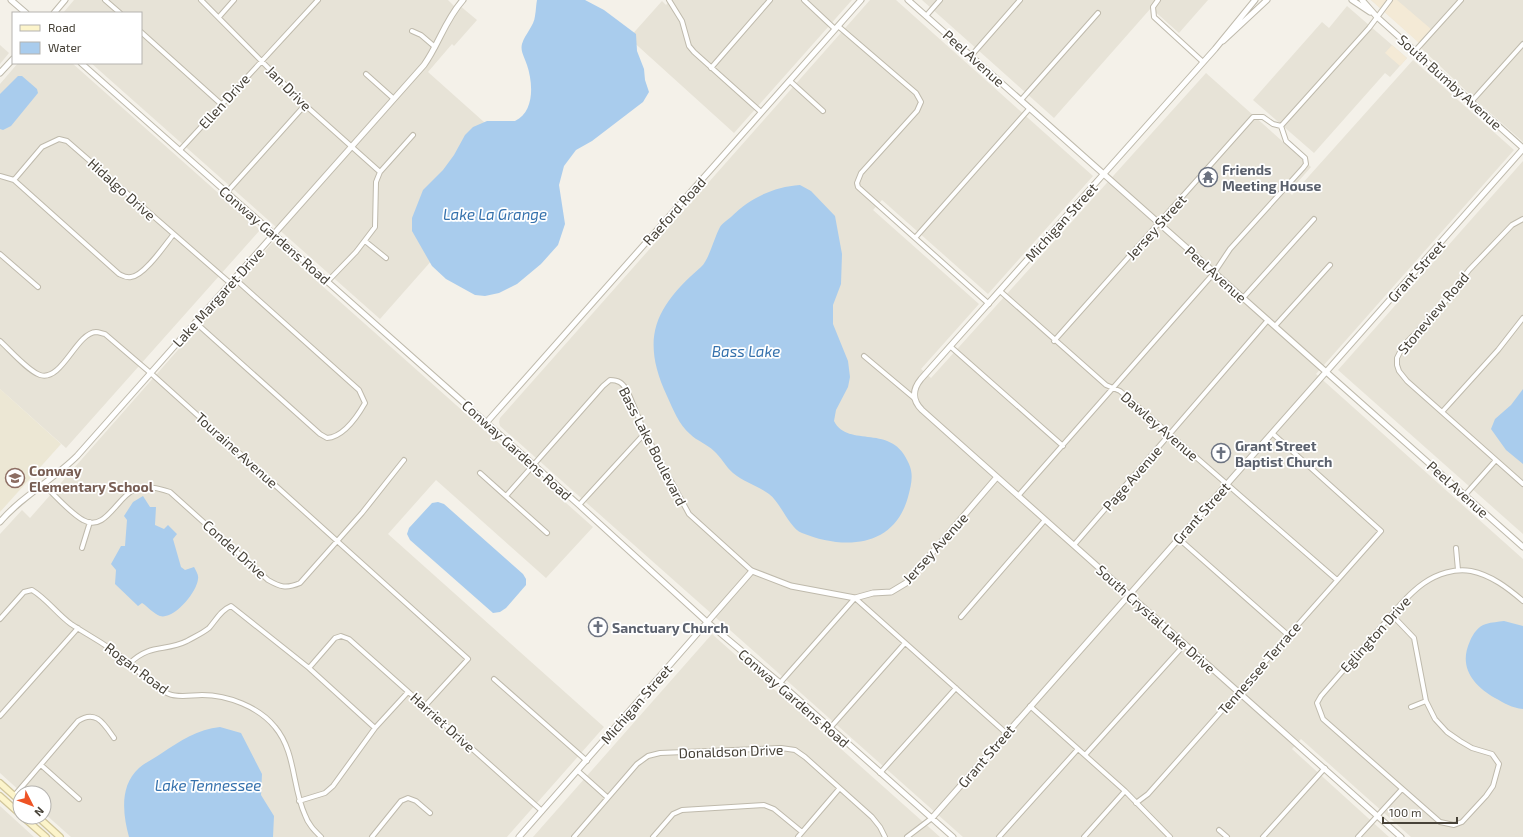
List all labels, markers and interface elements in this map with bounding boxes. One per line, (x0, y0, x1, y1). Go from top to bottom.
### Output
legend (12, 12, 142, 64)
text: Road (48, 20, 76, 34)
street label: Peel Avenue (940, 26, 1008, 90)
street label: South Bumby Avenue (1395, 31, 1505, 133)
text: Water (48, 40, 82, 54)
street label: Jan Drive (263, 62, 315, 114)
street label: Ellen Drive (195, 70, 253, 132)
street label: Hidalgo Drive (85, 154, 159, 224)
place label: Friends Meeting House (1222, 161, 1321, 194)
temple icon: Friends Meeting House (1197, 166, 1219, 188)
street label: Raeford Road (639, 173, 709, 249)
street label: Michigan Street (1021, 179, 1101, 265)
street label: Conway Gardens Road (216, 182, 334, 288)
street label: Jersey Street (1122, 191, 1190, 263)
water label: Lake La Grange (443, 205, 547, 223)
street label: Grant Street (1384, 236, 1448, 306)
street label: Peel Avenue (1182, 242, 1250, 306)
street label: Lake Margaret Drive (169, 244, 267, 350)
street label: Stoneview Road (1394, 269, 1472, 357)
water label: Bass Lake (712, 342, 780, 360)
street label: Bass Lake Boulevard (616, 384, 690, 508)
street label: Dawley Avenue (1118, 388, 1202, 464)
street label: Conway Gardens Road (459, 396, 575, 504)
street label: Touraine Avenue (192, 409, 282, 491)
place label: Grant Street Baptist Church (1235, 437, 1332, 470)
street label: Page Avenue (1099, 442, 1165, 514)
church icon: Grant Street Baptist Church (1210, 442, 1232, 464)
street label: Peel Avenue (1424, 457, 1492, 521)
place label: Conway Elementary School (29, 462, 154, 495)
school or university icon: Conway Elementary School (4, 467, 26, 489)
street label: Grant Street (1169, 478, 1233, 548)
street label: Jersey Avenue (899, 509, 971, 587)
street label: Condel Drive (200, 516, 270, 582)
street label: South Crystal Lake Drive (1093, 561, 1219, 677)
street label: Eglington Drive (1336, 592, 1414, 676)
church icon: Sanctuary Church (587, 616, 609, 638)
street label: Tennessee Terrace (1214, 618, 1304, 718)
place label: Sanctuary Church (612, 619, 729, 636)
street label: Rogan Road (102, 639, 172, 697)
street label: Conway Gardens Road (735, 645, 853, 751)
street label: Michigan Street (597, 661, 675, 747)
street label: Harriet Drive (407, 689, 479, 755)
street label: Grant Street (954, 721, 1018, 791)
street label: Donaldson Drive (678, 741, 784, 761)
water label: Lake Tennessee (155, 776, 261, 794)
north arrow (12, 785, 52, 825)
scale bar (1383, 799, 1457, 825)
text: N (32, 805, 47, 819)
text: 100 m (1389, 805, 1421, 819)

